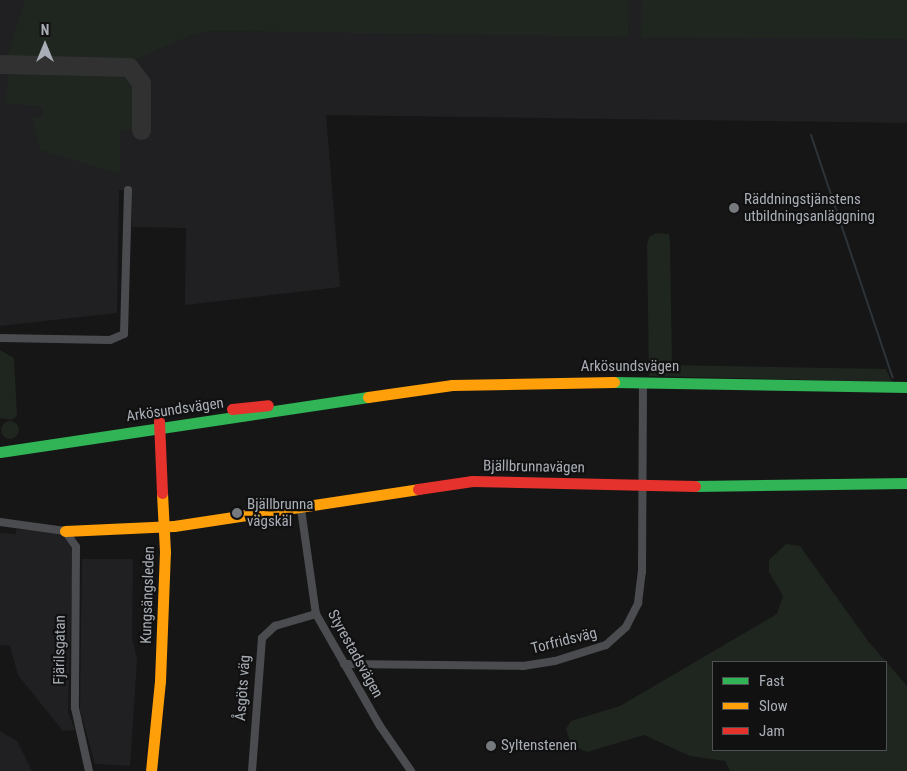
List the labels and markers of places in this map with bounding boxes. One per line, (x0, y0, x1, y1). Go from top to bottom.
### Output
place label: Räddningstjänstens utbildningsanläggning (744, 190, 875, 225)
marker: Räddningstjänstens utbildningsanläggning (728, 202, 740, 214)
place label: Bjällbrunna vägskäl (247, 495, 314, 530)
marker: Bjällbrunna vägskäl (231, 507, 243, 519)
place label: Syltenstenen (501, 737, 577, 755)
marker: Syltenstenen (485, 740, 497, 752)

